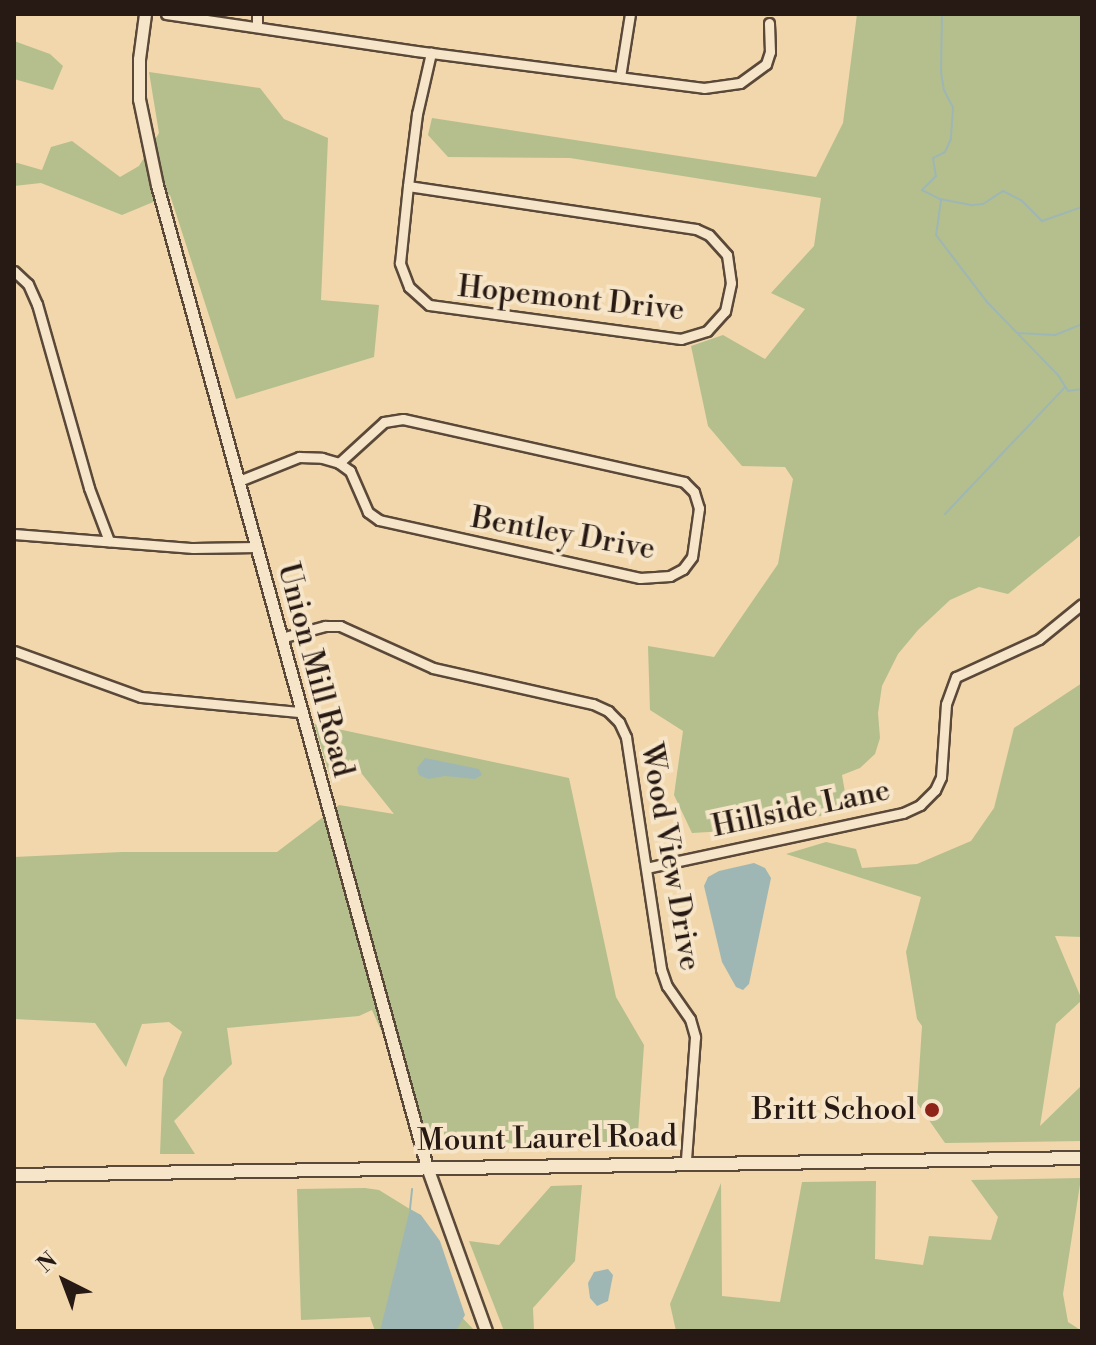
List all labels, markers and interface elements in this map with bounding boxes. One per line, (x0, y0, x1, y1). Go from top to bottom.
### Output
street label: Hopemont Drive (456, 269, 686, 329)
street label: Bentley Drive (468, 500, 658, 568)
street label: Union Mill Road (269, 559, 361, 781)
street label: Wood View Drive (632, 741, 708, 973)
street label: Hillside Lane (709, 773, 893, 845)
place label: Britt School (752, 1092, 916, 1128)
marker: Britt School (923, 1101, 941, 1119)
street label: Mount Laurel Road (417, 1119, 677, 1159)
north arrow (24, 1241, 104, 1321)
text: N (32, 1247, 63, 1279)

